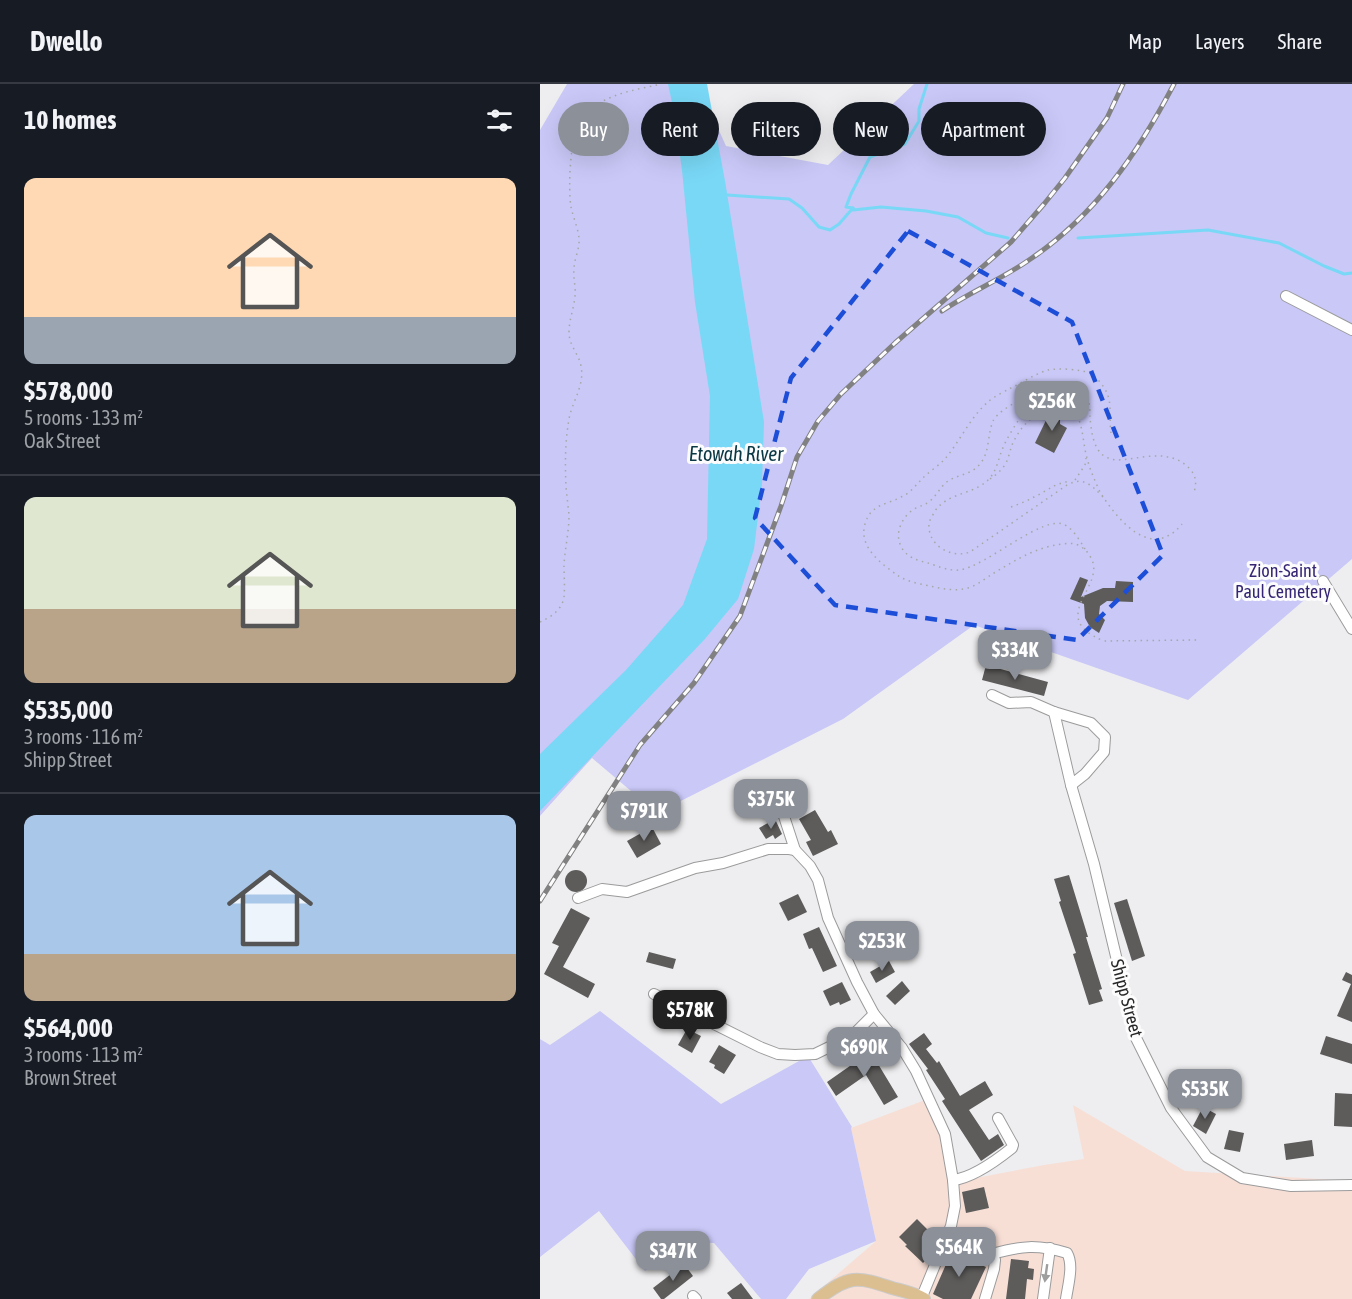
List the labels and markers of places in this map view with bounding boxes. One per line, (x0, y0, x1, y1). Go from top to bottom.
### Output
pin: $256K (1010, 381, 1094, 432)
pin: $334K (973, 630, 1057, 681)
pin: $375K (729, 779, 813, 830)
pin: $791K (602, 791, 686, 842)
pin: $253K (840, 921, 924, 972)
pin: $578K (648, 990, 732, 1041)
pin: $690K (822, 1027, 906, 1078)
pin: $535K (1163, 1069, 1247, 1120)
pin: $564K (917, 1227, 1001, 1278)
pin: $347K (631, 1231, 715, 1282)

